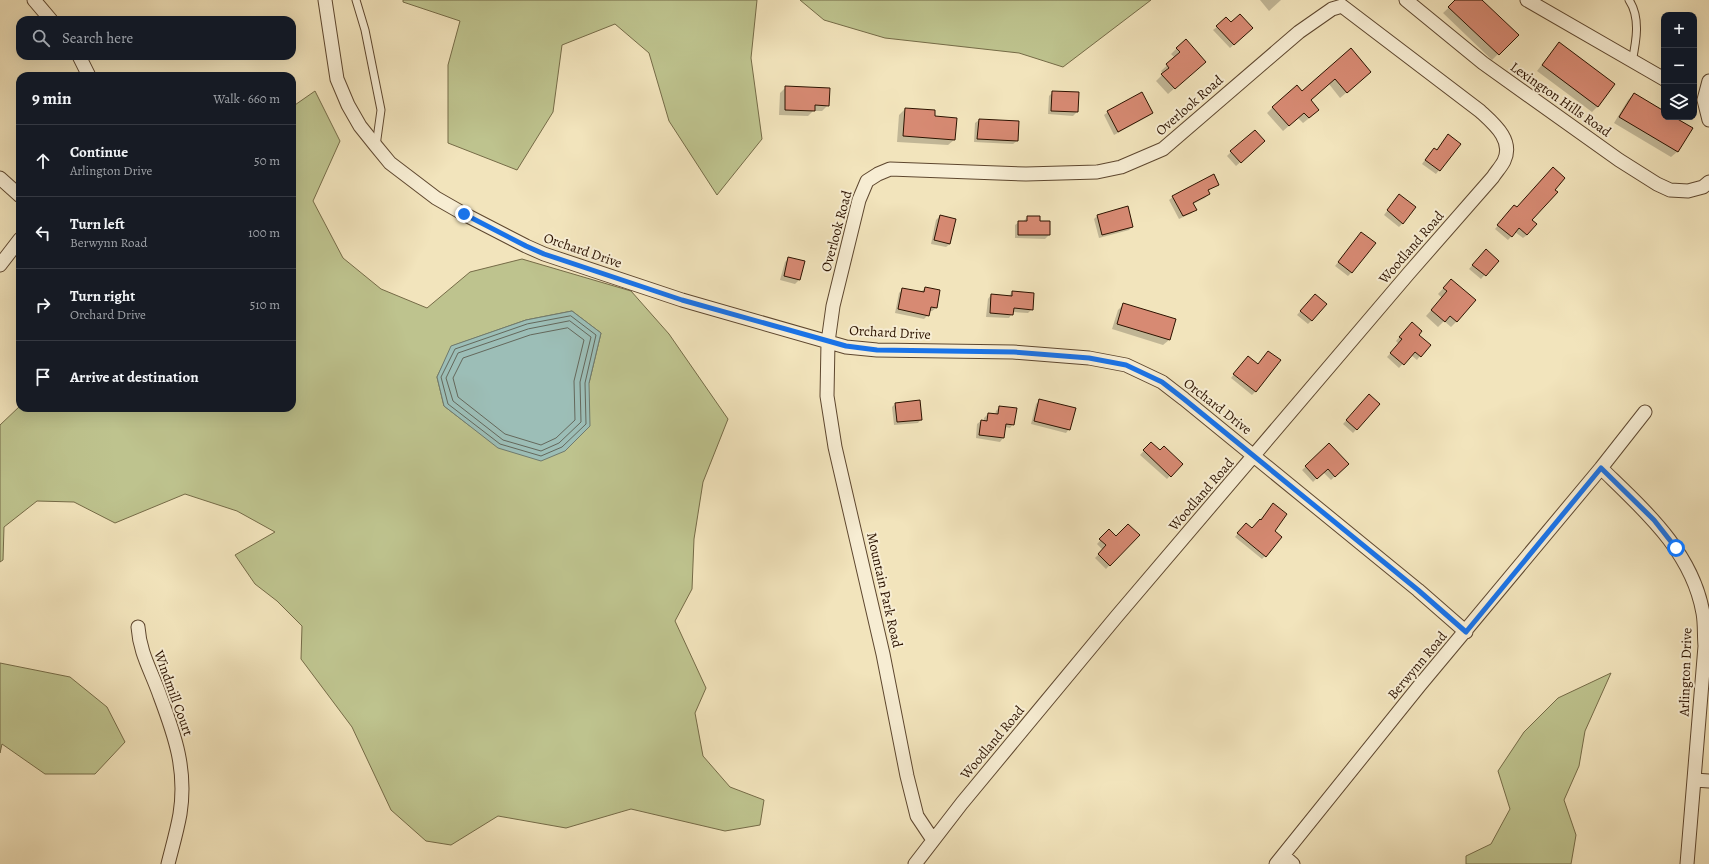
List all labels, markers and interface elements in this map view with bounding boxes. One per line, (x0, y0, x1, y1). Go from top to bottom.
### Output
map controls (1661, 12, 1697, 120)
button: + (1661, 12, 1697, 48)
search box (16, 16, 296, 60)
icon: search (30, 27, 52, 49)
text: Search here (62, 28, 133, 48)
button: − (1661, 48, 1697, 84)
street label: Lexington Hills Road (1506, 57, 1615, 142)
street label: Overlook Road (1152, 70, 1228, 140)
button: layers (1661, 84, 1697, 120)
text: 9 min (32, 87, 72, 110)
text: Walk · 660 m (213, 90, 280, 107)
text: Continue (70, 142, 128, 162)
icon: ahead (32, 150, 54, 172)
text: 50 m (254, 152, 280, 169)
text: Arlington Drive (70, 162, 152, 179)
street label: Overlook Road (816, 188, 857, 274)
route end (455, 205, 473, 223)
street label: Woodland Road (1374, 207, 1449, 288)
text: Turn left (70, 214, 125, 234)
icon: left (32, 222, 54, 244)
text: 100 m (248, 224, 280, 241)
street label: Orchard Drive (541, 228, 625, 273)
text: Berwynn Road (70, 234, 147, 251)
text: Turn right (70, 286, 135, 306)
icon: right (32, 294, 54, 316)
text: 510 m (250, 296, 280, 313)
text: Orchard Drive (70, 306, 146, 323)
street label: Orchard Drive (849, 321, 931, 344)
icon: arrive (32, 366, 54, 388)
text: Arrive at destination (70, 367, 199, 387)
street label: Orchard Drive (1180, 374, 1256, 439)
street label: Woodland Road (1164, 454, 1239, 535)
street label: Mountain Park Road (862, 531, 907, 650)
route start (1667, 539, 1685, 557)
street label: Berwynn Road (1383, 627, 1452, 703)
street label: Arlington Drive (1674, 627, 1697, 718)
street label: Windmill Court (149, 647, 198, 739)
street label: Woodland Road (955, 701, 1029, 784)

